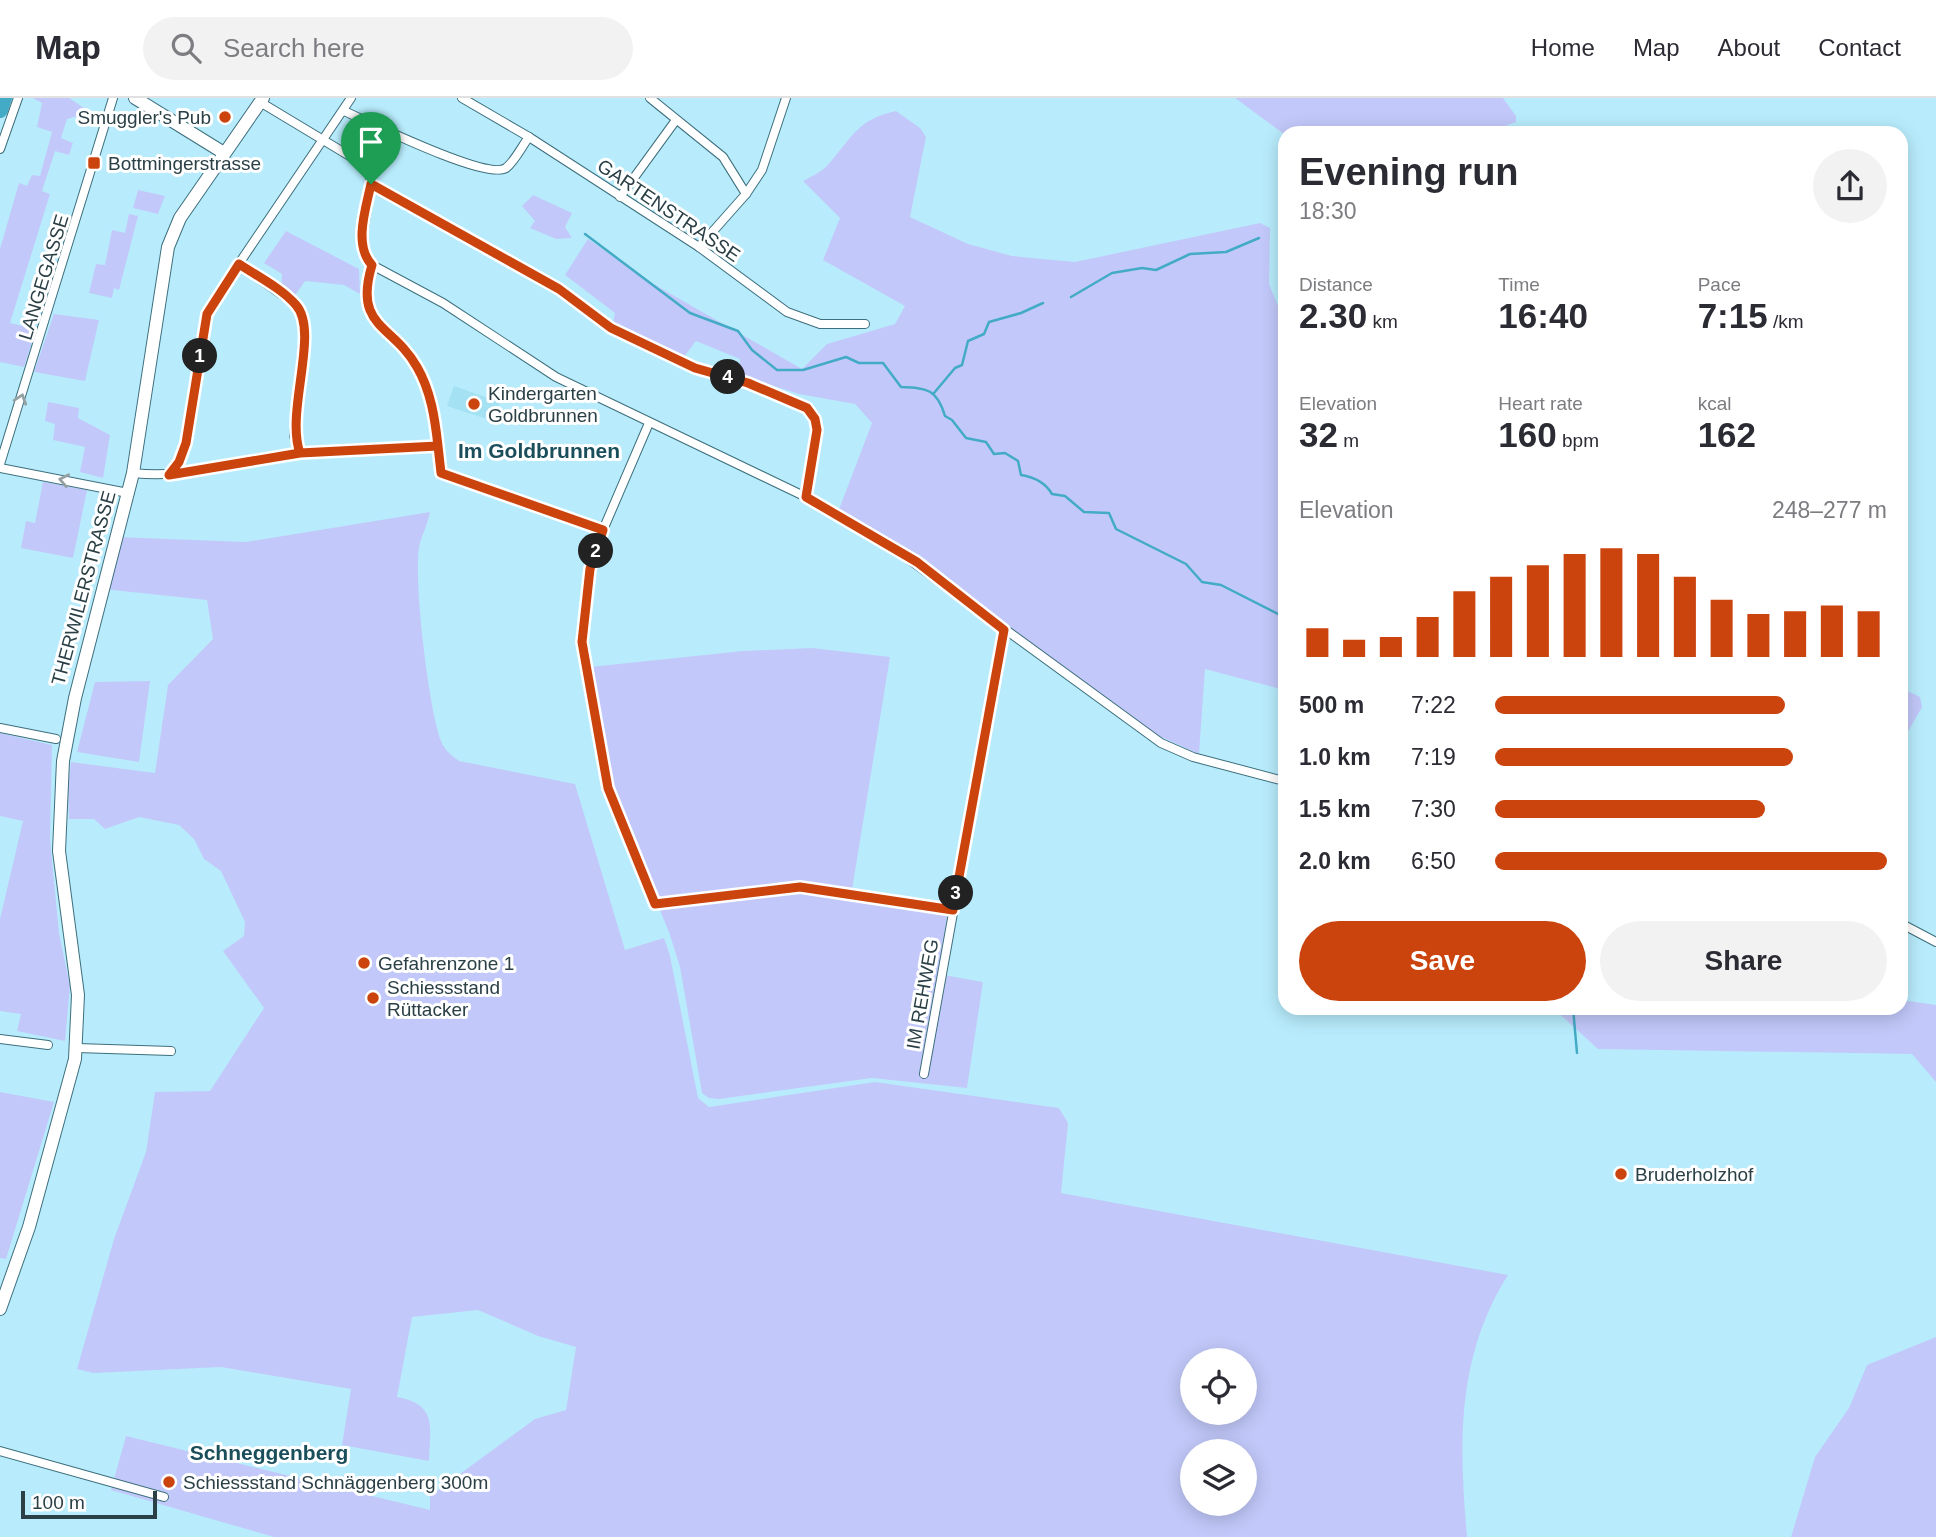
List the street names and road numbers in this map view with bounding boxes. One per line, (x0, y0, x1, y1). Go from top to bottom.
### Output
street label: GARTENSTRASSE (593, 155, 744, 266)
street label: LANGEGASSE (14, 212, 73, 342)
street label: THERWILERSTRASSE (47, 489, 120, 688)
street label: IM REHWEG (902, 937, 943, 1051)

